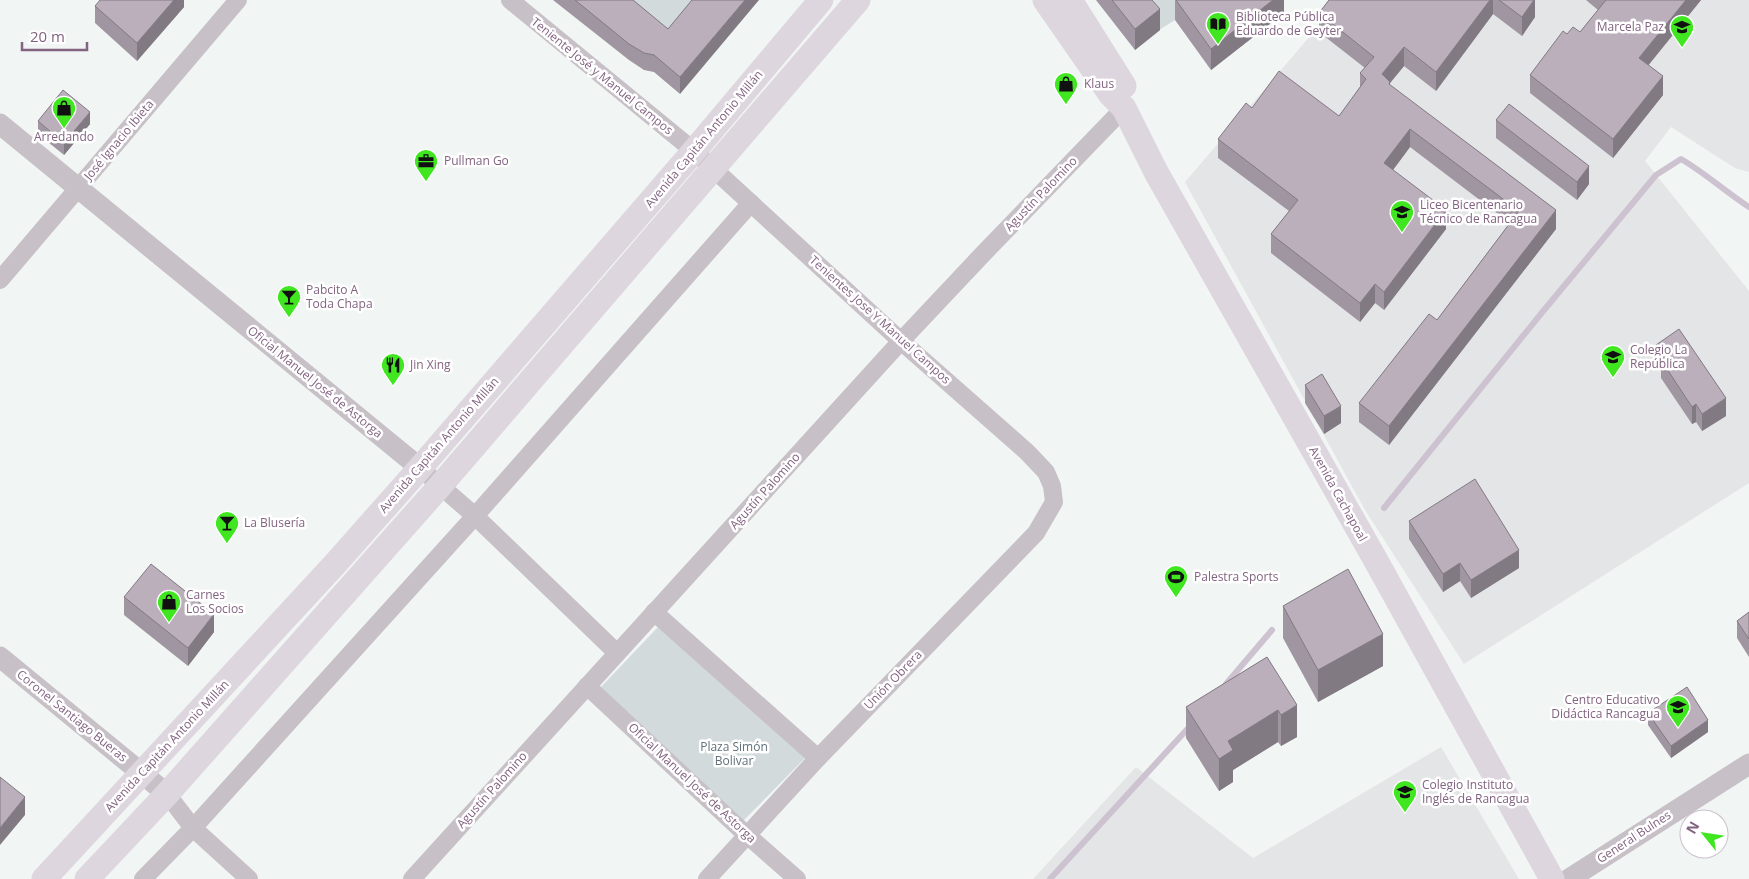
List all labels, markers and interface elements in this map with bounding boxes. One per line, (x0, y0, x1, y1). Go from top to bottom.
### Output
place label: Biblioteca Pública Eduardo de Geyter (1236, 8, 1341, 39)
library icon: Biblioteca Pública Eduardo de Geyter (1205, 11, 1231, 45)
street label: Teniente José y Manuel Campos (528, 13, 677, 138)
school or university icon: Marcela Paz (1669, 14, 1695, 48)
place label: Marcela Paz (1597, 18, 1664, 35)
scale bar (22, 20, 88, 52)
text: 20 m (30, 26, 65, 46)
street label: Avenida Capitán Antonio Millán (641, 66, 766, 211)
shop icon: Klaus (1053, 71, 1079, 105)
place label: Klaus (1084, 75, 1114, 92)
shop icon: Arredando (51, 95, 77, 129)
street label: José Ignacio Ibieta (79, 96, 157, 184)
place label: Arredando (34, 128, 94, 145)
office icon: Pullman Go (413, 148, 439, 182)
place label: Pullman Go (444, 152, 509, 169)
street label: Agustín Palomino (1001, 153, 1081, 235)
place label: Liceo Bicentenario Técnico de Rancagua (1420, 196, 1537, 227)
school or university icon: Liceo Bicentenario Técnico de Rancagua (1389, 199, 1415, 233)
street label: Tenientes Jose Y Manuel Campos (806, 252, 955, 388)
place label: Pabcito A Toda Chapa (306, 281, 373, 312)
bar icon: Pabcito A Toda Chapa (276, 284, 302, 318)
street label: Oficial Manuel José de Astorga (244, 322, 386, 441)
place label: Colegio La República (1630, 341, 1687, 372)
school or university icon: Colegio La República (1600, 344, 1626, 378)
restaurant icon: Jin Xing (380, 352, 406, 386)
place label: Jin Xing (409, 356, 451, 373)
street label: Avenida Capitán Antonio Millán (375, 373, 502, 516)
street label: Avenida Cachapoal (1305, 443, 1372, 544)
street label: Agustín Palomino (726, 449, 804, 533)
bar icon: La Blusería (214, 510, 240, 544)
place label: La Blusería (244, 514, 305, 531)
sports icon: Palestra Sports (1163, 564, 1189, 598)
place label: Palestra Sports (1194, 568, 1279, 585)
place label: Carnes Los Socios (186, 586, 244, 617)
shop icon: Carnes Los Socios (156, 589, 182, 623)
street label: Unión Obrera (860, 646, 925, 713)
street label: Coronel Santiago Bueras (13, 666, 131, 766)
street label: Avenida Capitán Antonio Millán (101, 676, 233, 815)
place label: Centro Educativo Didáctica Rancagua (1551, 691, 1660, 722)
school or university icon: Centro Educativo Didáctica Rancagua (1665, 694, 1691, 728)
street label: Oficial Manuel José de Astorga (625, 719, 760, 847)
park label: Plaza Simón Bolivar (700, 738, 768, 769)
street label: Agustín Palomino (453, 748, 531, 832)
place label: Colegio Instituto Inglés de Rancagua (1422, 776, 1529, 807)
school or university icon: Colegio Instituto Inglés de Rancagua (1392, 779, 1418, 813)
street label: General Bulnes (1593, 806, 1674, 867)
north arrow (1679, 809, 1729, 859)
text: N (1681, 818, 1703, 837)

